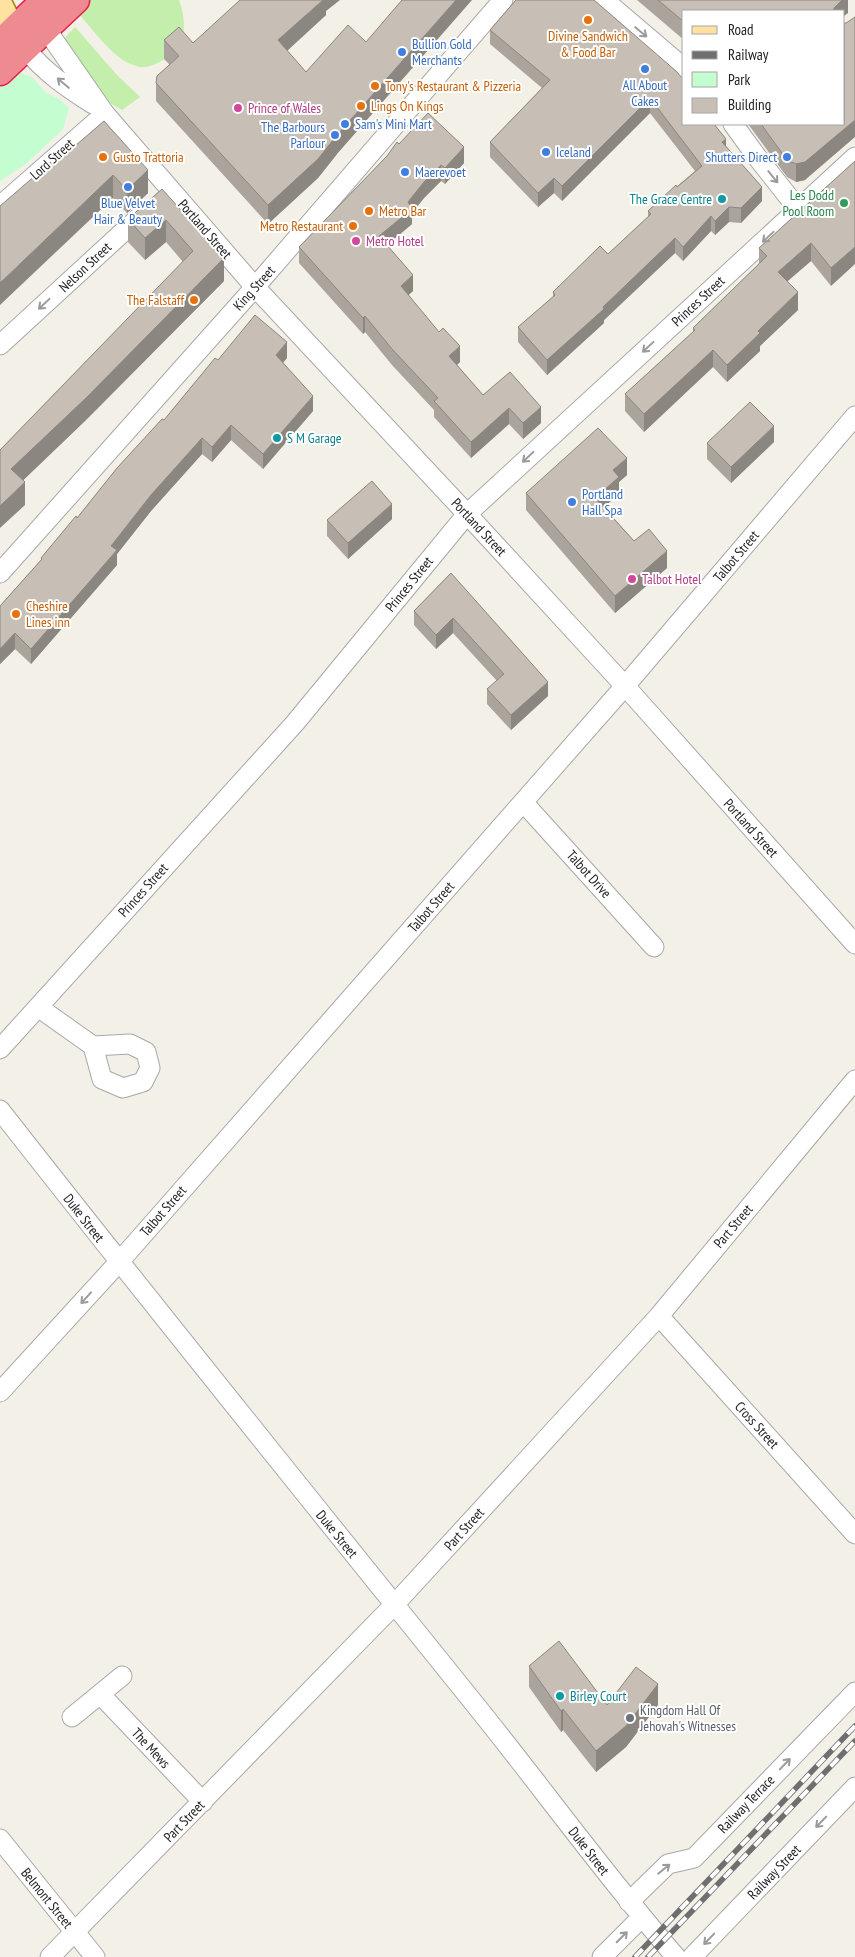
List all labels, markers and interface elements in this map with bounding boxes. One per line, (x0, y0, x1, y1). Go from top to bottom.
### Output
legend (682, 10, 845, 125)
marker: Divine Sandwich & Food Bar (582, 14, 594, 26)
text: Road (728, 20, 754, 39)
one-way arrow (635, 26, 648, 37)
place label: Divine Sandwich & Food Bar (548, 27, 628, 61)
place label: Bullion Gold Merchants (412, 35, 472, 69)
text: Railway (728, 45, 769, 64)
marker: Bullion Gold Merchants (396, 46, 408, 58)
marker: All About Cakes (639, 63, 651, 75)
text: Park (728, 70, 750, 89)
place label: All About Cakes (623, 76, 667, 110)
place label: Tony's Restaurant & Pizzeria (385, 77, 521, 95)
one-way arrow (56, 78, 69, 89)
marker: Tony's Restaurant & Pizzeria (369, 80, 381, 92)
text: Building (728, 95, 771, 114)
place label: Lings On Kings (371, 97, 444, 115)
place label: Prince of Wales (248, 99, 321, 117)
marker: Lings On Kings (355, 100, 367, 112)
marker: Prince of Wales (232, 102, 244, 114)
place label: Sam's Mini Mart (355, 115, 432, 133)
place label: The Barbours Parlour (261, 118, 325, 152)
marker: Sam's Mini Mart (339, 118, 351, 130)
marker: The Barbours Parlour (329, 129, 341, 141)
street label: Lord Street (26, 134, 78, 183)
place label: Iceland (556, 143, 591, 161)
marker: Iceland (540, 146, 552, 158)
place label: Gusto Trattoria (113, 148, 184, 166)
place label: Shutters Direct (705, 148, 777, 166)
marker: Gusto Trattoria (97, 151, 109, 163)
marker: Shutters Direct (781, 151, 793, 163)
place label: Maerevoet (415, 163, 466, 181)
marker: Maerevoet (399, 166, 411, 178)
one-way arrow (767, 170, 778, 183)
marker: Blue Velvet Hair & Beauty (122, 181, 134, 193)
place label: Les Dodd Pool Room (782, 186, 834, 220)
place label: The Grace Centre (630, 190, 712, 208)
marker: The Grace Centre (716, 193, 728, 205)
place label: Blue Velvet Hair & Beauty (94, 194, 163, 228)
street label: Portland Street (174, 196, 236, 263)
marker: Les Dodd Pool Room (838, 197, 850, 209)
place label: Metro Bar (379, 202, 427, 220)
marker: Metro Bar (363, 205, 375, 217)
place label: Metro Restaurant (260, 217, 343, 235)
marker: Metro Restaurant (347, 220, 359, 232)
one-way arrow (761, 231, 774, 243)
place label: Metro Hotel (366, 232, 424, 250)
marker: Metro Hotel (350, 235, 362, 247)
street label: Nelson Street (55, 238, 115, 296)
street label: King Street (229, 262, 279, 314)
street label: Princes Street (668, 272, 728, 330)
place label: The Falstaff (127, 291, 184, 309)
marker: The Falstaff (188, 294, 200, 306)
one-way arrow (38, 298, 51, 310)
one-way arrow (642, 341, 654, 353)
place label: S M Garage (287, 429, 342, 447)
marker: S M Garage (271, 432, 283, 444)
one-way arrow (522, 451, 535, 463)
place label: Portland Hall Spa (582, 485, 623, 519)
street label: Portland Street (448, 494, 511, 560)
marker: Portland Hall Spa (566, 496, 578, 508)
street label: Talbot Street (709, 526, 763, 585)
street label: Princes Street (381, 553, 437, 615)
place label: Talbot Hotel (642, 570, 702, 588)
marker: Talbot Hotel (626, 573, 638, 585)
place label: Cheshire Lines inn (26, 597, 70, 631)
marker: Cheshire Lines inn (10, 608, 22, 620)
street label: Portland Street (720, 795, 782, 861)
street label: Talbot Drive (563, 846, 615, 902)
street label: Princes Street (114, 859, 172, 921)
street label: Talbot Street (404, 878, 458, 936)
street label: Talbot Street (136, 1182, 190, 1240)
street label: Duke Street (60, 1190, 109, 1246)
street label: Part Street (710, 1200, 757, 1252)
one-way arrow (80, 1291, 92, 1304)
street label: Cross Street (731, 1398, 783, 1453)
street label: Part Street (440, 1504, 488, 1554)
street label: Duke Street (312, 1506, 362, 1562)
place label: Birley Court (570, 1687, 626, 1705)
marker: Birley Court (554, 1690, 566, 1702)
place label: Kingdom Hall Of Jehovah's Witnesses (639, 1701, 736, 1735)
marker: Kingdom Hall Of Jehovah's Witnesses (624, 1712, 636, 1724)
street label: The Mews (128, 1724, 174, 1772)
one-way arrow (778, 1759, 790, 1771)
street label: Railway Terrace (714, 1771, 778, 1837)
street label: Part Street (160, 1796, 208, 1846)
one-way arrow (815, 1816, 827, 1828)
street label: Duke Street (565, 1823, 614, 1879)
street label: Railway Street (743, 1841, 805, 1903)
one-way arrow (658, 1863, 671, 1874)
street label: Belmont Street (17, 1864, 77, 1932)
one-way arrow (616, 1931, 628, 1943)
one-way arrow (703, 1933, 715, 1946)

